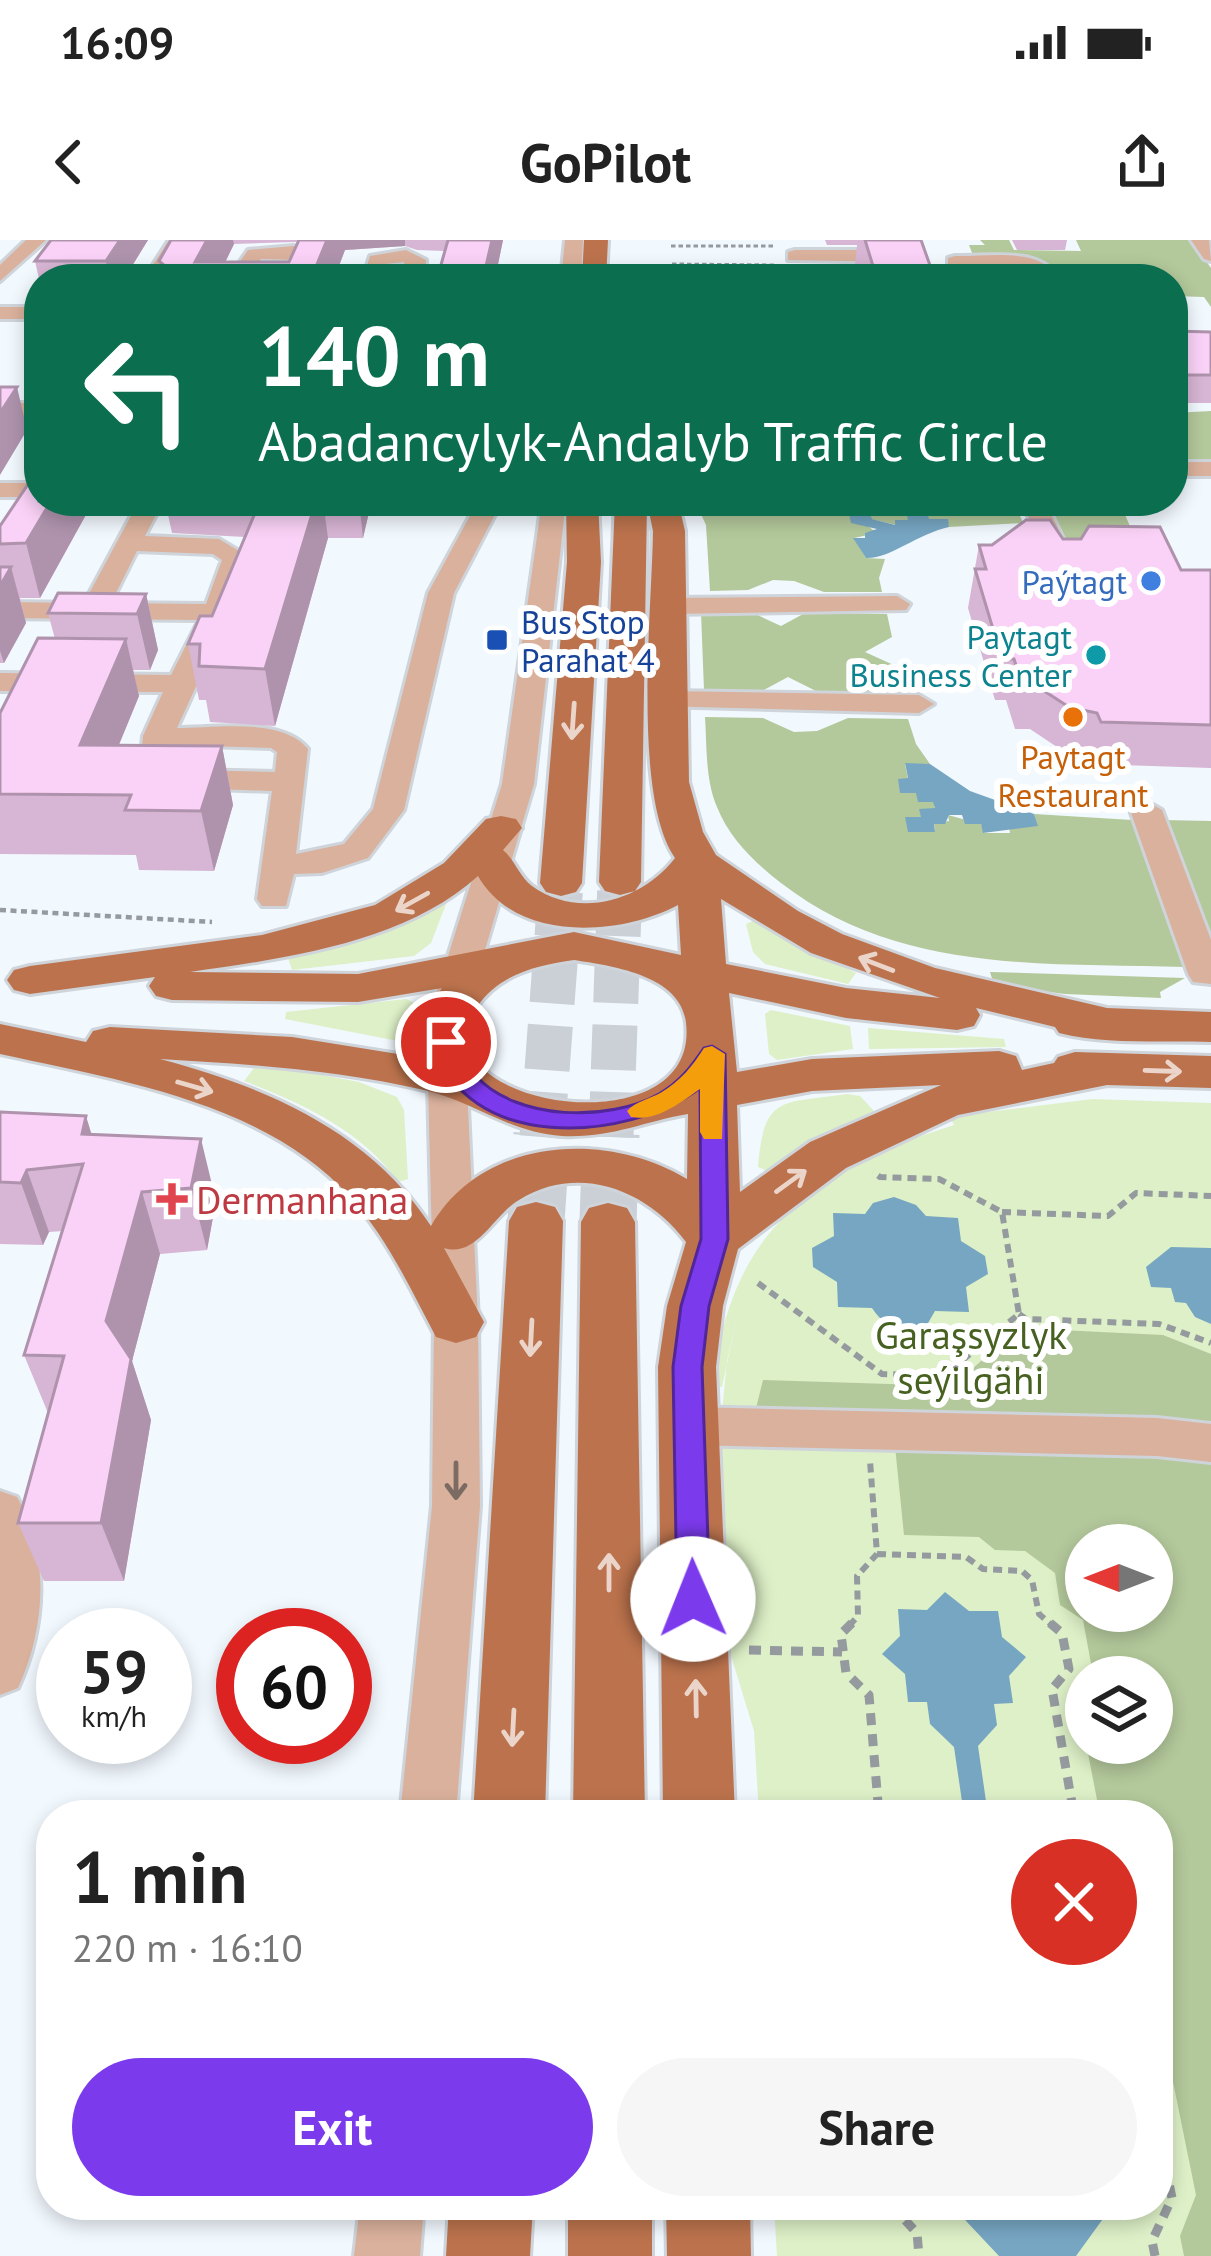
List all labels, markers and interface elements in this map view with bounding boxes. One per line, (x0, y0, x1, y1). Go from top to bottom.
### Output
text: 16:09 (60, 13, 174, 71)
text: GoPilot (520, 127, 691, 197)
icon: back (36, 129, 102, 195)
icon: share (1109, 129, 1175, 195)
text: 140 m (258, 300, 490, 409)
icon: left (60, 312, 216, 468)
text: Abadancylyk-Andalyb Traffic Circle (258, 406, 1048, 476)
place label: Paýtagt (1021, 560, 1127, 603)
marker: Paýtagt (1138, 568, 1164, 594)
place label: Bus Stop Parahat 4 (521, 600, 655, 681)
place label: Paytagt Business Center (849, 615, 1072, 696)
marker: Bus Stop Parahat 4 (484, 627, 510, 653)
marker: Paytagt Business Center (1083, 642, 1109, 668)
one-way arrow (561, 701, 584, 740)
marker: Paytagt Restaurant (1060, 704, 1086, 730)
place label: Paytagt Restaurant (998, 735, 1148, 816)
one-way arrow (395, 891, 430, 915)
one-way arrow (858, 951, 895, 973)
pin (395, 991, 497, 1093)
icon: arrive (413, 1009, 479, 1075)
one-way arrow (1143, 1059, 1182, 1082)
one-way arrow (175, 1077, 213, 1099)
one-way arrow (774, 1169, 807, 1195)
place label: Dermanhana (196, 1174, 408, 1225)
marker: Dermanhana (159, 1186, 185, 1212)
park label: Garaşsyzlyk seýilgähi (875, 1309, 1067, 1405)
one-way arrow (519, 1318, 542, 1357)
one-way arrow (445, 1461, 467, 1500)
north arrow (1065, 1524, 1173, 1632)
map controls (1065, 1524, 1173, 1764)
position arrow (630, 1536, 756, 1662)
one-way arrow (598, 1553, 620, 1592)
speed limit sign: 60 (216, 1608, 372, 1764)
text: 59 (80, 1632, 148, 1710)
button: layers (1065, 1656, 1173, 1764)
one-way arrow (684, 1679, 707, 1718)
text: km/h (81, 1696, 147, 1735)
one-way arrow (501, 1708, 524, 1747)
text: 1 min (72, 1830, 248, 1923)
button: close (1011, 1839, 1137, 1965)
text: 220 m · 16:10 (72, 1922, 303, 1973)
button: Exit (72, 2058, 593, 2196)
button: Share (617, 2058, 1137, 2196)

